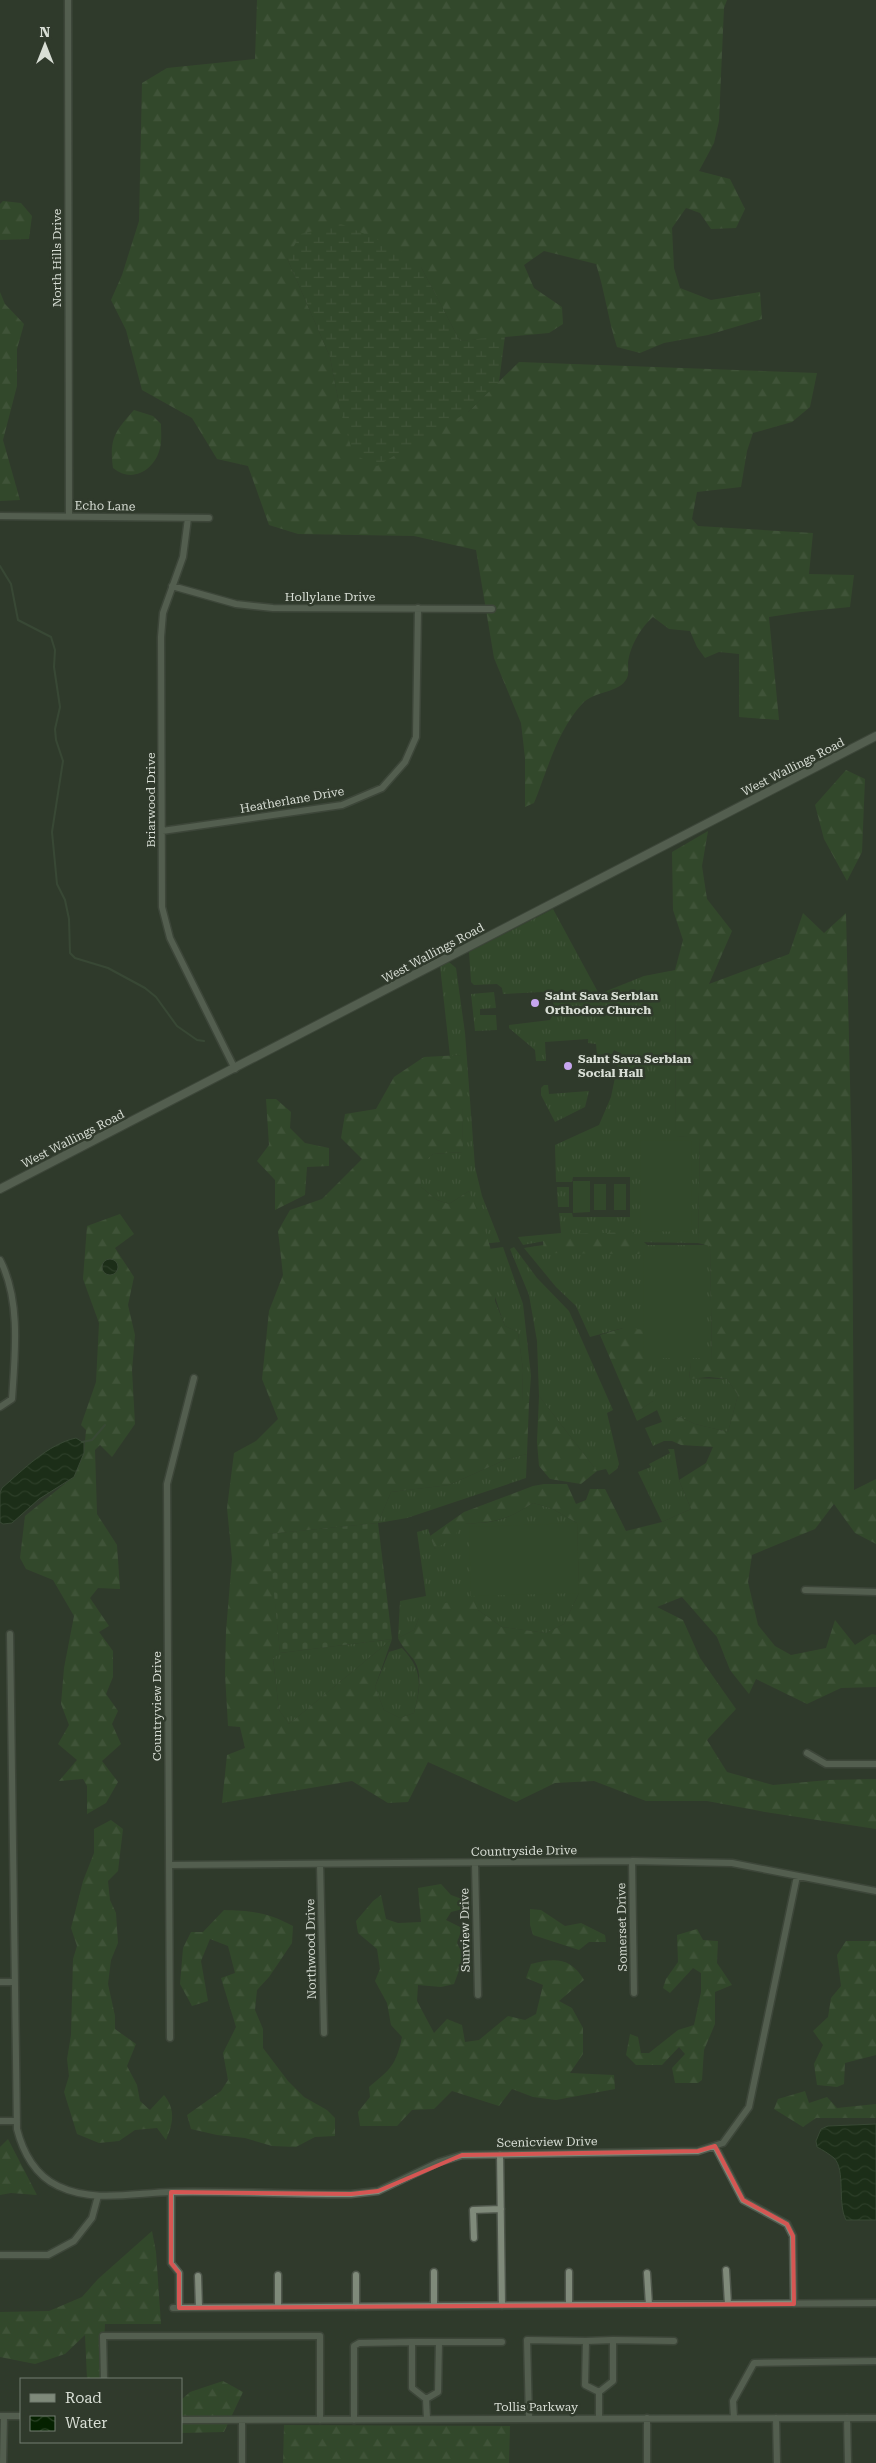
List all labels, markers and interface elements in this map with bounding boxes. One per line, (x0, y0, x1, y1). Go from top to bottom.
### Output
north arrow (20, 20, 70, 70)
text: N (40, 24, 51, 40)
street label: North Hills Drive (50, 208, 64, 307)
street label: Echo Lane (74, 498, 136, 514)
street label: Hollylane Drive (285, 590, 376, 604)
street label: West Wallings Road (739, 735, 847, 799)
street label: Briarwood Drive (144, 752, 158, 847)
street label: Heatherlane Drive (239, 784, 346, 816)
street label: West Wallings Road (380, 920, 487, 986)
place label: Saint Sava Serbian Orthodox Church (545, 989, 658, 1017)
marker: Saint Sava Serbian Orthodox Church (529, 997, 541, 1009)
place label: Saint Sava Serbian Social Hall (578, 1052, 691, 1080)
marker: Saint Sava Serbian Social Hall (562, 1060, 574, 1072)
street label: West Wallings Road (19, 1107, 127, 1171)
street label: Countryview Drive (150, 1651, 164, 1761)
street label: Countryside Drive (471, 1843, 578, 1859)
street label: Somerset Drive (614, 1882, 630, 1971)
street label: Sunview Drive (457, 1887, 473, 1972)
street label: Northwood Drive (303, 1898, 319, 1999)
street label: Scenicview Drive (496, 2134, 598, 2150)
legend (20, 2378, 182, 2443)
text: Road (65, 2389, 102, 2407)
street label: Tollis Parkway (494, 2400, 579, 2414)
text: Water (65, 2414, 107, 2432)

